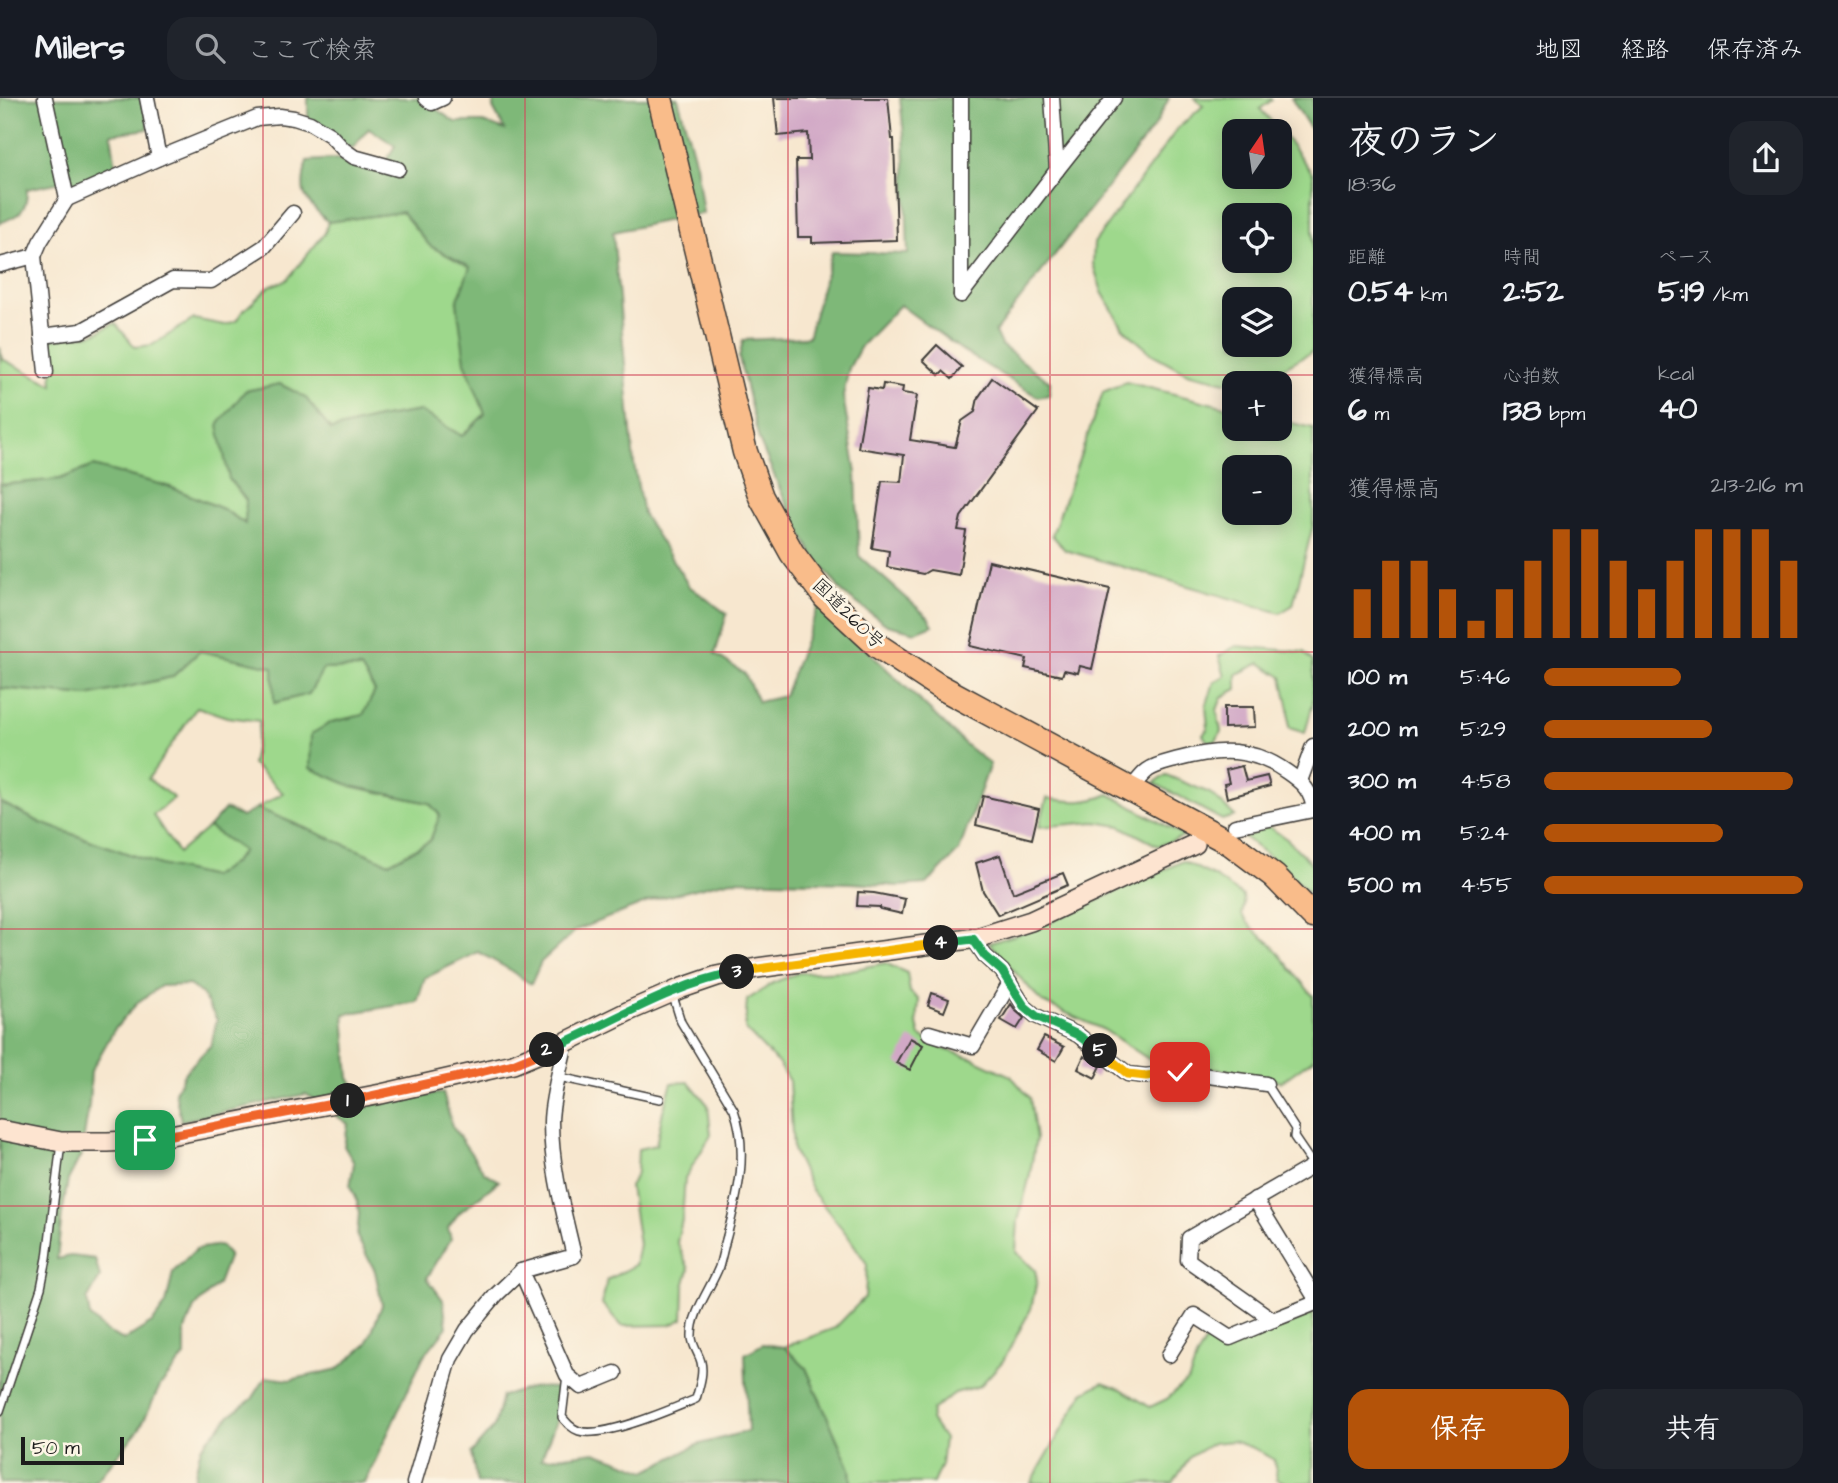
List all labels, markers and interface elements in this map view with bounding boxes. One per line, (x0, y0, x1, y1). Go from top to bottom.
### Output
search box (167, 17, 657, 80)
text: Milers (35, 25, 125, 71)
icon: search (191, 29, 229, 67)
text: ここで検索 (247, 32, 377, 68)
text: 地図 (1535, 33, 1583, 67)
text: 経路 (1621, 33, 1669, 67)
text: 保存済み (1707, 33, 1803, 67)
text: 夜のラン (1348, 116, 1500, 168)
north arrow (1222, 119, 1292, 189)
map controls (1222, 119, 1292, 525)
button: share (1729, 121, 1803, 195)
text: 18:36 (1348, 168, 1396, 200)
button: locate (1222, 203, 1292, 273)
text: 距離 (1348, 244, 1386, 271)
text: 時間 (1503, 244, 1541, 271)
text: ペース (1658, 244, 1714, 271)
text: 0.54 (1348, 271, 1413, 313)
text: 2:52 (1503, 271, 1564, 313)
text: 5:19 (1658, 271, 1705, 313)
text: km (1413, 282, 1447, 309)
text: /km (1705, 282, 1748, 309)
button: layers (1222, 287, 1292, 357)
text: kcal (1658, 361, 1694, 388)
text: 獲得標高 (1348, 363, 1424, 390)
text: 心拍数 (1503, 363, 1560, 390)
button: + (1222, 371, 1292, 441)
text: 40 (1658, 388, 1697, 430)
text: 6 (1348, 390, 1367, 432)
text: 138 (1503, 390, 1542, 432)
text: m (1367, 401, 1389, 428)
text: bpm (1542, 401, 1585, 428)
button: − (1222, 455, 1292, 525)
text: 213–216 m (1710, 469, 1803, 501)
text: 獲得標高 (1348, 473, 1440, 505)
street label: 国道260号 (806, 572, 890, 656)
text: 100 m (1348, 661, 1407, 693)
text: 5:46 (1460, 661, 1510, 693)
text: 200 m (1348, 713, 1417, 745)
text: 5:29 (1460, 713, 1506, 745)
text: 300 m (1348, 765, 1416, 797)
text: 4:58 (1460, 765, 1511, 797)
text: 400 m (1348, 817, 1420, 849)
text: 5:24 (1460, 817, 1509, 849)
text: 500 m (1348, 869, 1420, 901)
text: 4:55 (1460, 869, 1512, 901)
pin: 4 (923, 926, 958, 960)
text: 4 (934, 929, 947, 956)
pin: 3 (720, 954, 754, 990)
text: 3 (732, 958, 741, 985)
pin: 2 (530, 1032, 564, 1068)
pin: 5 (1082, 1034, 1118, 1068)
text: 2 (541, 1036, 552, 1063)
text: 5 (1093, 1037, 1106, 1064)
pin (1150, 1042, 1210, 1102)
icon: check (1161, 1053, 1199, 1091)
pin: 1 (330, 1084, 366, 1118)
text: 1 (346, 1087, 349, 1114)
pin (115, 1110, 175, 1170)
icon: arrive (126, 1121, 164, 1159)
button: 保存 (1348, 1389, 1569, 1469)
button: 共有 (1583, 1389, 1803, 1469)
scale bar (21, 1434, 124, 1466)
text: 50 m (32, 1435, 80, 1462)

